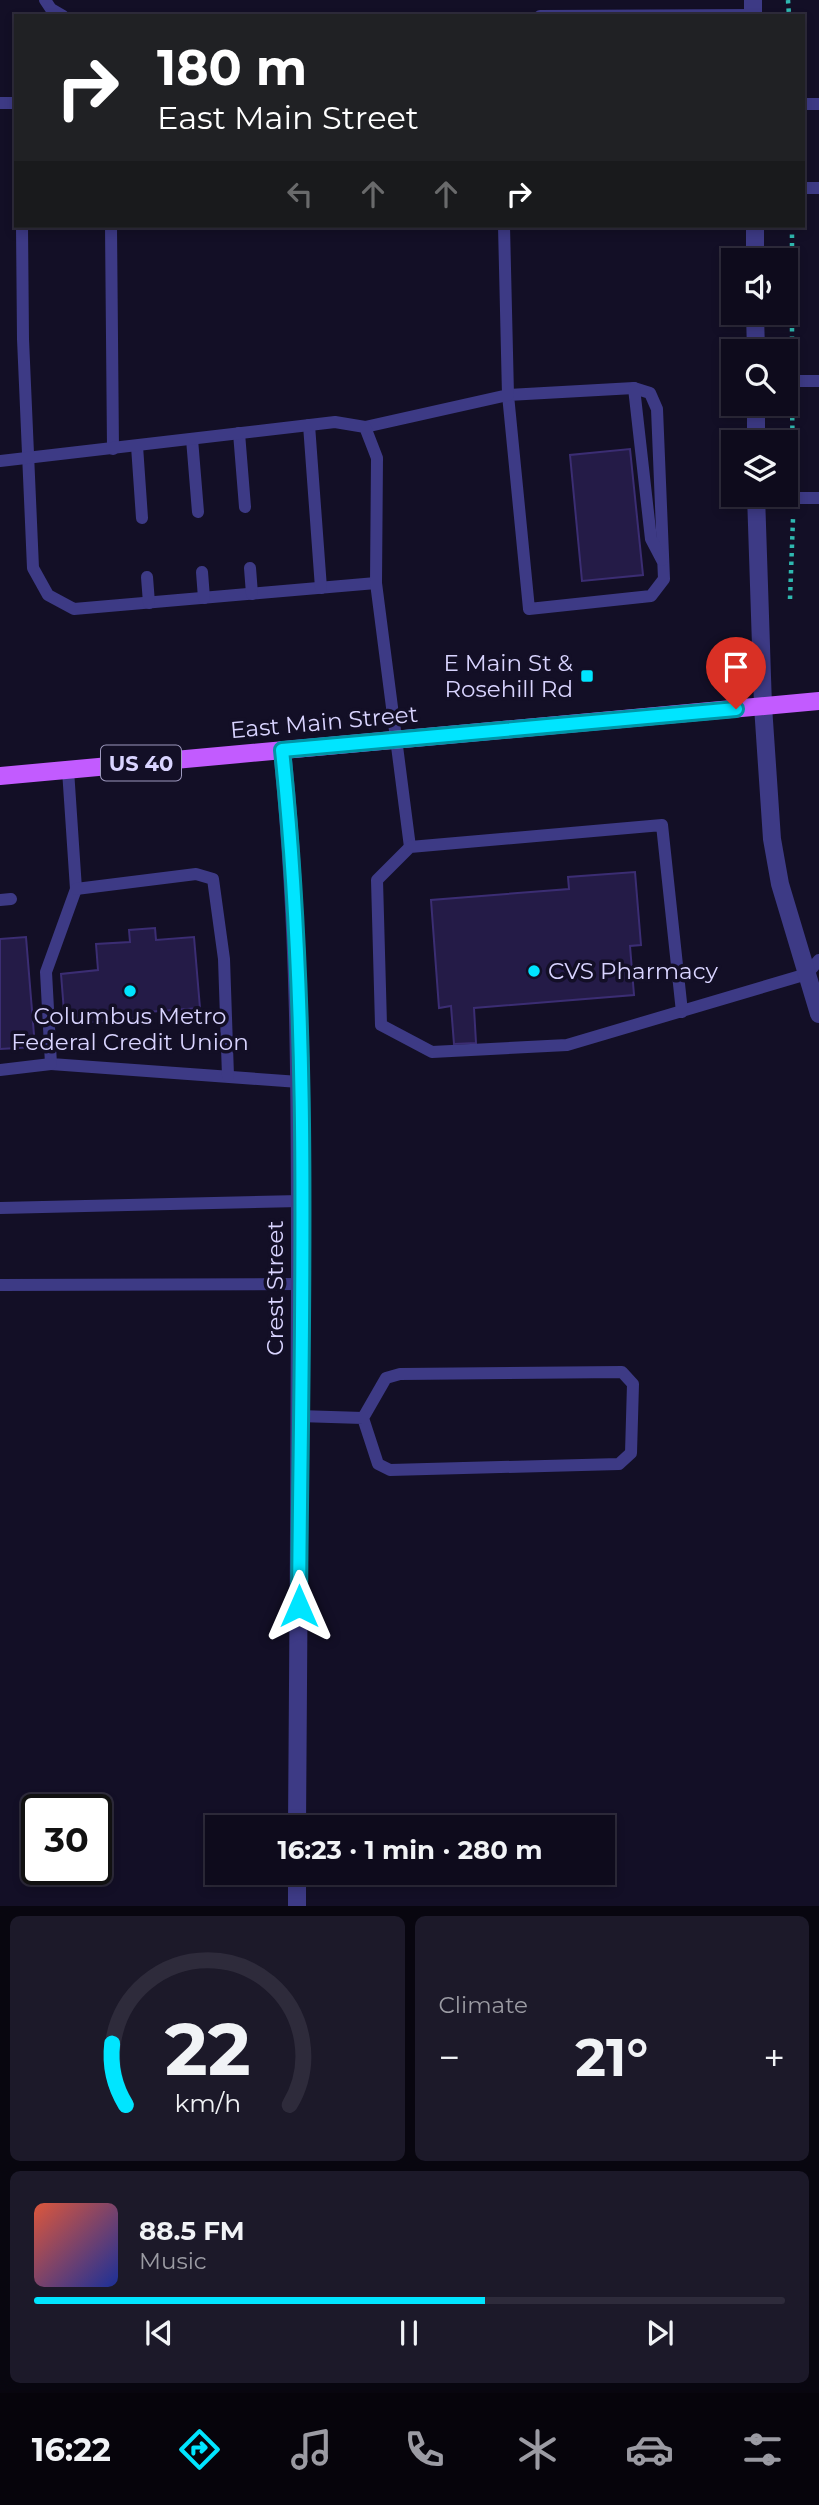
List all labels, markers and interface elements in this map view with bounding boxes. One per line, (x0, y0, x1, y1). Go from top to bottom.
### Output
text: 180 m (157, 38, 307, 97)
icon: right (42, 42, 133, 133)
text: East Main Street (157, 98, 419, 137)
icon: left (281, 175, 319, 213)
icon: ahead (354, 175, 392, 213)
icon: ahead (427, 175, 465, 213)
icon: right (500, 175, 538, 213)
map controls (721, 248, 798, 507)
button: sound (721, 248, 798, 325)
button: search (721, 339, 798, 416)
button: layers (721, 430, 798, 507)
pin (706, 637, 766, 709)
icon: arrive (717, 648, 755, 686)
place label: E Main St & Rosehill Rd (443, 649, 574, 703)
marker: E Main St & Rosehill Rd (579, 668, 595, 684)
street label: East Main Street (229, 700, 419, 744)
road number: US 40 (101, 746, 181, 780)
place label: CVS Pharmacy (548, 957, 719, 985)
marker: CVS Pharmacy (526, 963, 542, 979)
marker: Columbus Metro Federal Credit Union (122, 983, 138, 999)
place label: Columbus Metro Federal Credit Union (11, 1002, 249, 1056)
street label: Crest Street (261, 1220, 289, 1356)
position arrow (262, 1569, 336, 1643)
speed limit sign: 30 (21, 1794, 112, 1885)
text: 16:23 · 1 min · 280 m (278, 1834, 542, 1866)
text: Climate (439, 1991, 528, 2019)
text: 22 (164, 2005, 250, 2093)
text: 21° (575, 2026, 648, 2089)
text: − (439, 2034, 460, 2081)
text: + (763, 2034, 785, 2081)
text: km/h (174, 2087, 241, 2117)
text: 88.5 FM (139, 2215, 245, 2247)
text: Music (139, 2247, 207, 2275)
icon: previous (140, 2314, 178, 2352)
icon: pause (390, 2314, 428, 2352)
icon: next (641, 2314, 679, 2352)
icon: directions (175, 2425, 224, 2474)
icon: music (287, 2425, 336, 2474)
icon: phone (400, 2425, 449, 2474)
icon: climate (513, 2425, 562, 2474)
icon: car (625, 2425, 674, 2474)
icon: filters (738, 2425, 787, 2474)
text: 16:22 (32, 2430, 111, 2469)

